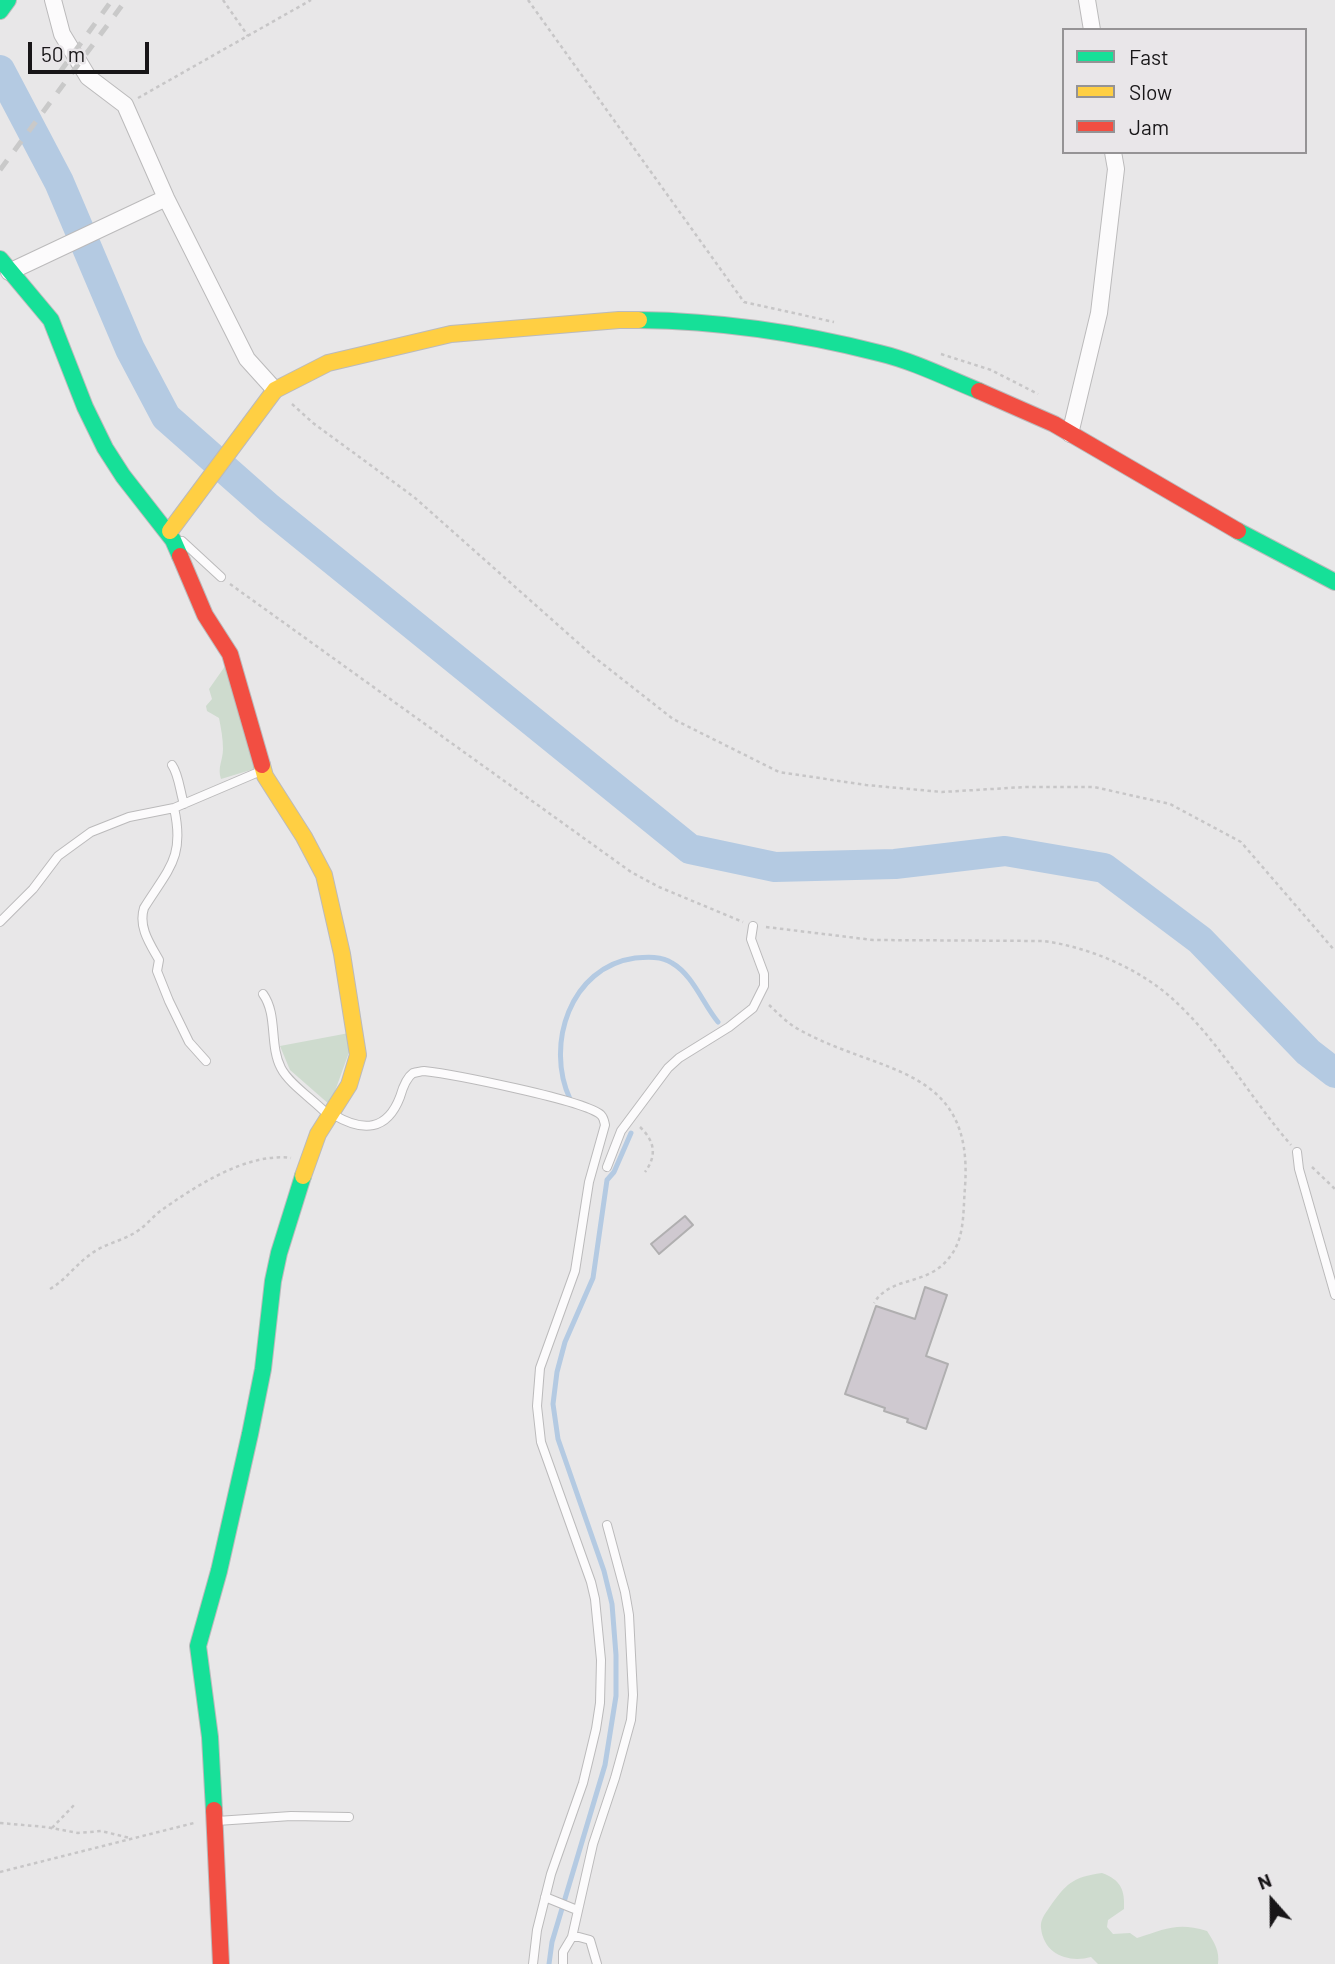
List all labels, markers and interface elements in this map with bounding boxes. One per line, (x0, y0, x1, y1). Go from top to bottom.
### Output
scale bar (32, 28, 152, 72)
legend (1062, 28, 1307, 154)
text: 50 m (41, 41, 85, 66)
text: Fast (1129, 44, 1169, 69)
text: Slow (1129, 79, 1172, 104)
text: Jam (1129, 114, 1169, 139)
north arrow (1237, 1866, 1307, 1936)
text: N (1254, 1868, 1274, 1894)

